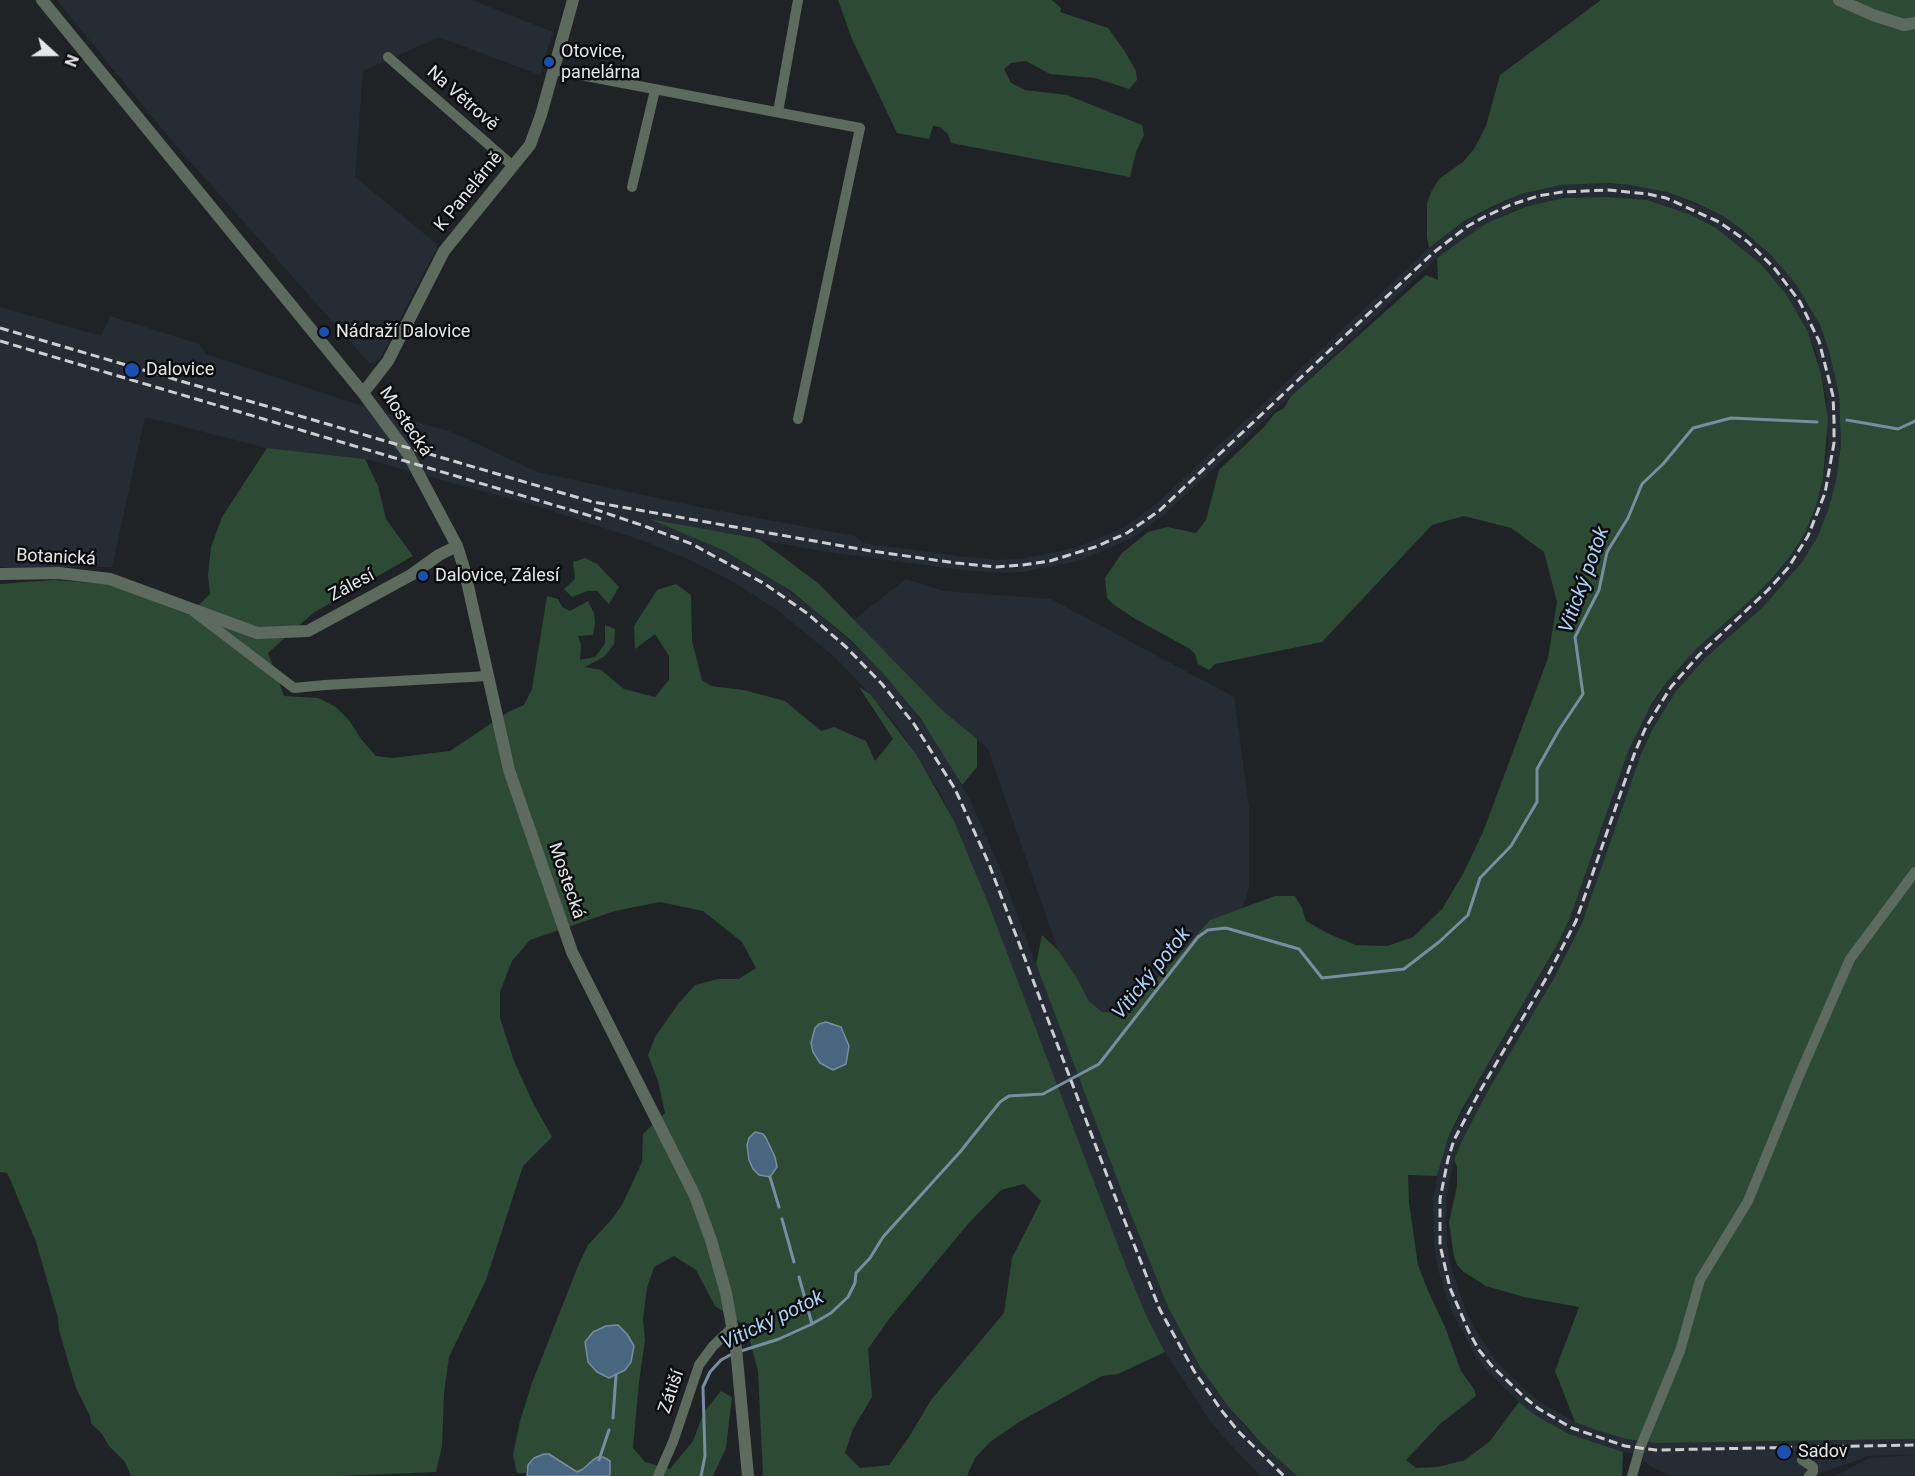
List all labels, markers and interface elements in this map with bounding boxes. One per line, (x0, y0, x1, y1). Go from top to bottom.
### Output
north arrow (24, 24, 84, 84)
place label: Otovice, panelárna (561, 41, 640, 84)
text: N (60, 52, 82, 69)
marker: Otovice, panelárna (542, 55, 556, 69)
street label: Na Větrově (422, 62, 502, 136)
street label: K Panelárně (430, 148, 508, 236)
place label: Nádraží Dalovice (336, 321, 470, 343)
marker: Nádraží Dalovice (317, 325, 331, 339)
place label: Dalovice (146, 359, 214, 381)
marker: Dalovice (123, 361, 141, 379)
street label: Mostecká (374, 383, 436, 461)
water label: Vitický potok (1555, 524, 1615, 636)
street label: Botanická (16, 545, 96, 571)
street label: Zálesí (326, 565, 378, 607)
place label: Dalovice, Zálesí (435, 565, 559, 587)
marker: Dalovice, Zálesí (416, 569, 430, 583)
street label: Mostecká (543, 840, 589, 922)
water label: Vitický potok (1108, 923, 1196, 1025)
water label: Vitický potok (718, 1286, 828, 1356)
street label: Zátiší (655, 1367, 689, 1417)
place label: Sadov (1798, 1441, 1847, 1463)
marker: Sadov (1775, 1443, 1793, 1461)

